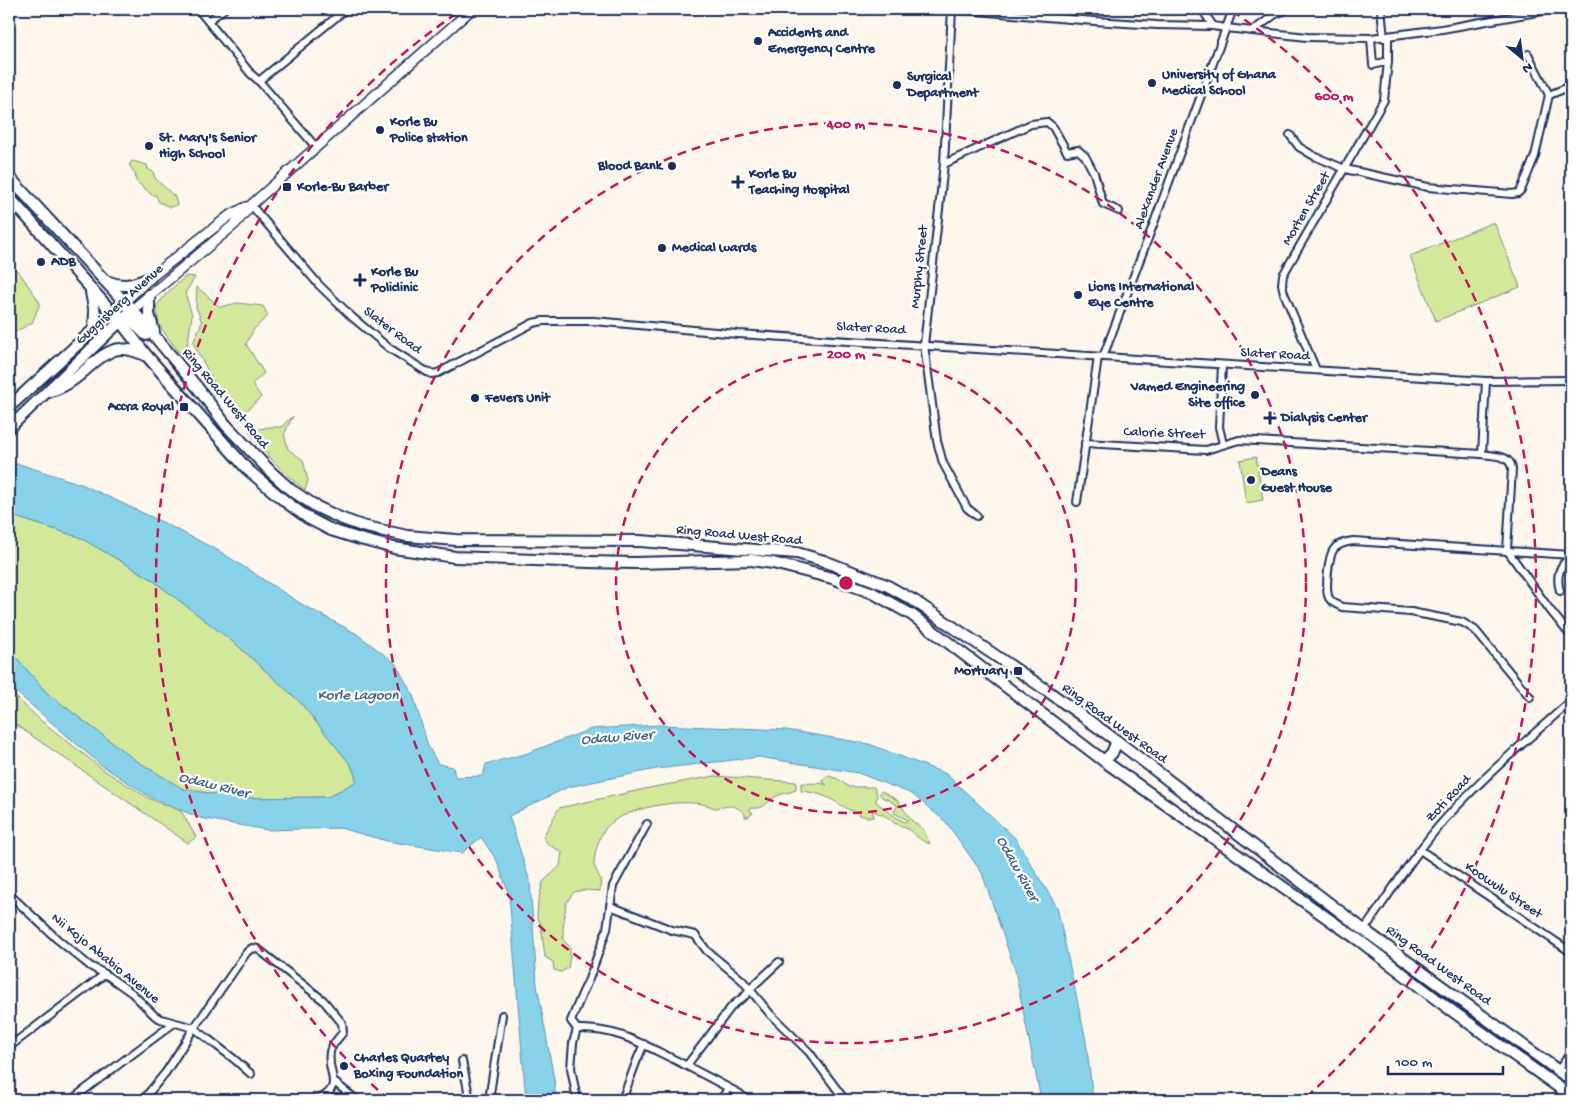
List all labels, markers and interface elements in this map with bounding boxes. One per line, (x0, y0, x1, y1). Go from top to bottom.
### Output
place label: Accidents and Emergency Centre (767, 25, 876, 58)
north arrow (1498, 32, 1548, 82)
marker: Accidents and Emergency Centre (752, 35, 764, 47)
text: N (1519, 58, 1535, 77)
place label: University of Ghana Medical School (1162, 67, 1277, 100)
place label: Surgical Department (905, 69, 980, 102)
marker: University of Ghana Medical School (1146, 77, 1158, 89)
marker: Surgical Department (891, 79, 903, 91)
text: 600 m (1315, 88, 1354, 106)
place label: Korle Bu Police station (389, 114, 468, 147)
text: 400 m (826, 116, 866, 134)
marker: Korle Bu Police station (374, 124, 386, 136)
street label: Alexander Avenue (1131, 125, 1183, 232)
place label: St. Mary's Senior High School (159, 130, 258, 163)
marker: St. Mary's Senior High School (143, 140, 155, 152)
place label: Blood Bank (597, 158, 664, 175)
marker: Blood Bank (666, 160, 678, 172)
place label: Korle Bu Teaching Hospital (748, 166, 850, 199)
street label: Morten Street (1279, 168, 1336, 249)
marker: Korle Bu Teaching Hospital (731, 175, 745, 189)
place label: Korle-Bu Barber (296, 179, 390, 196)
marker: Korle-Bu Barber (281, 181, 293, 193)
street label: Murphy Street (907, 223, 933, 309)
place label: Medical wards (672, 240, 757, 257)
marker: Medical wards (656, 242, 668, 254)
place label: ADB (50, 254, 76, 271)
marker: ADB (35, 256, 47, 268)
street label: Guggisberg Avenue (73, 261, 168, 349)
place label: Korle Bu Policlinic (370, 264, 419, 297)
marker: Korle Bu Policlinic (353, 273, 367, 287)
place label: Lions International Eye Centre (1088, 279, 1194, 312)
marker: Lions International Eye Centre (1072, 289, 1084, 301)
street label: Slater Road (359, 303, 426, 360)
street label: Slater Road (836, 319, 908, 339)
street label: Ring Road West Road (178, 345, 273, 454)
street label: Slater Road (1240, 345, 1312, 365)
text: 200 m (827, 346, 866, 364)
place label: Vamed Engineering Site office (1130, 379, 1246, 412)
marker: Vamed Engineering Site office (1249, 389, 1261, 401)
place label: Fevers Unit (484, 390, 551, 407)
marker: Fevers Unit (469, 392, 481, 404)
place label: Accra Royal (107, 399, 174, 416)
marker: Accra Royal (178, 401, 190, 413)
place label: Dialysis Center (1279, 410, 1369, 427)
marker: Dialysis Center (1263, 411, 1277, 425)
street label: Calorie Street (1123, 424, 1206, 444)
place label: Deans Guest House (1259, 464, 1333, 497)
marker: Deans Guest House (1245, 474, 1257, 486)
street label: Ring Road West Road (675, 522, 804, 550)
centre of rings (837, 574, 855, 592)
place label: Mortuary (954, 663, 1008, 680)
marker: Mortuary (1012, 665, 1024, 677)
street label: Ring Road West Road (1058, 680, 1171, 769)
water label: Korle Lagoon (317, 687, 399, 705)
water label: Odaw River (580, 726, 656, 749)
water label: Odaw River (177, 769, 254, 804)
street label: Zoti Road (1423, 770, 1477, 826)
water label: Odaw River (992, 833, 1044, 907)
street label: Koowulu Street (1461, 859, 1546, 924)
street label: Nii Kojo Ababio Avenue (47, 910, 163, 1008)
street label: Ring Road West Road (1382, 922, 1495, 1011)
scale bar (1388, 1044, 1502, 1076)
place label: Charles Quartey Boxing Foundation (353, 1050, 463, 1083)
text: 100 m (1394, 1054, 1433, 1072)
marker: Charles Quartey Boxing Foundation (338, 1060, 350, 1072)

